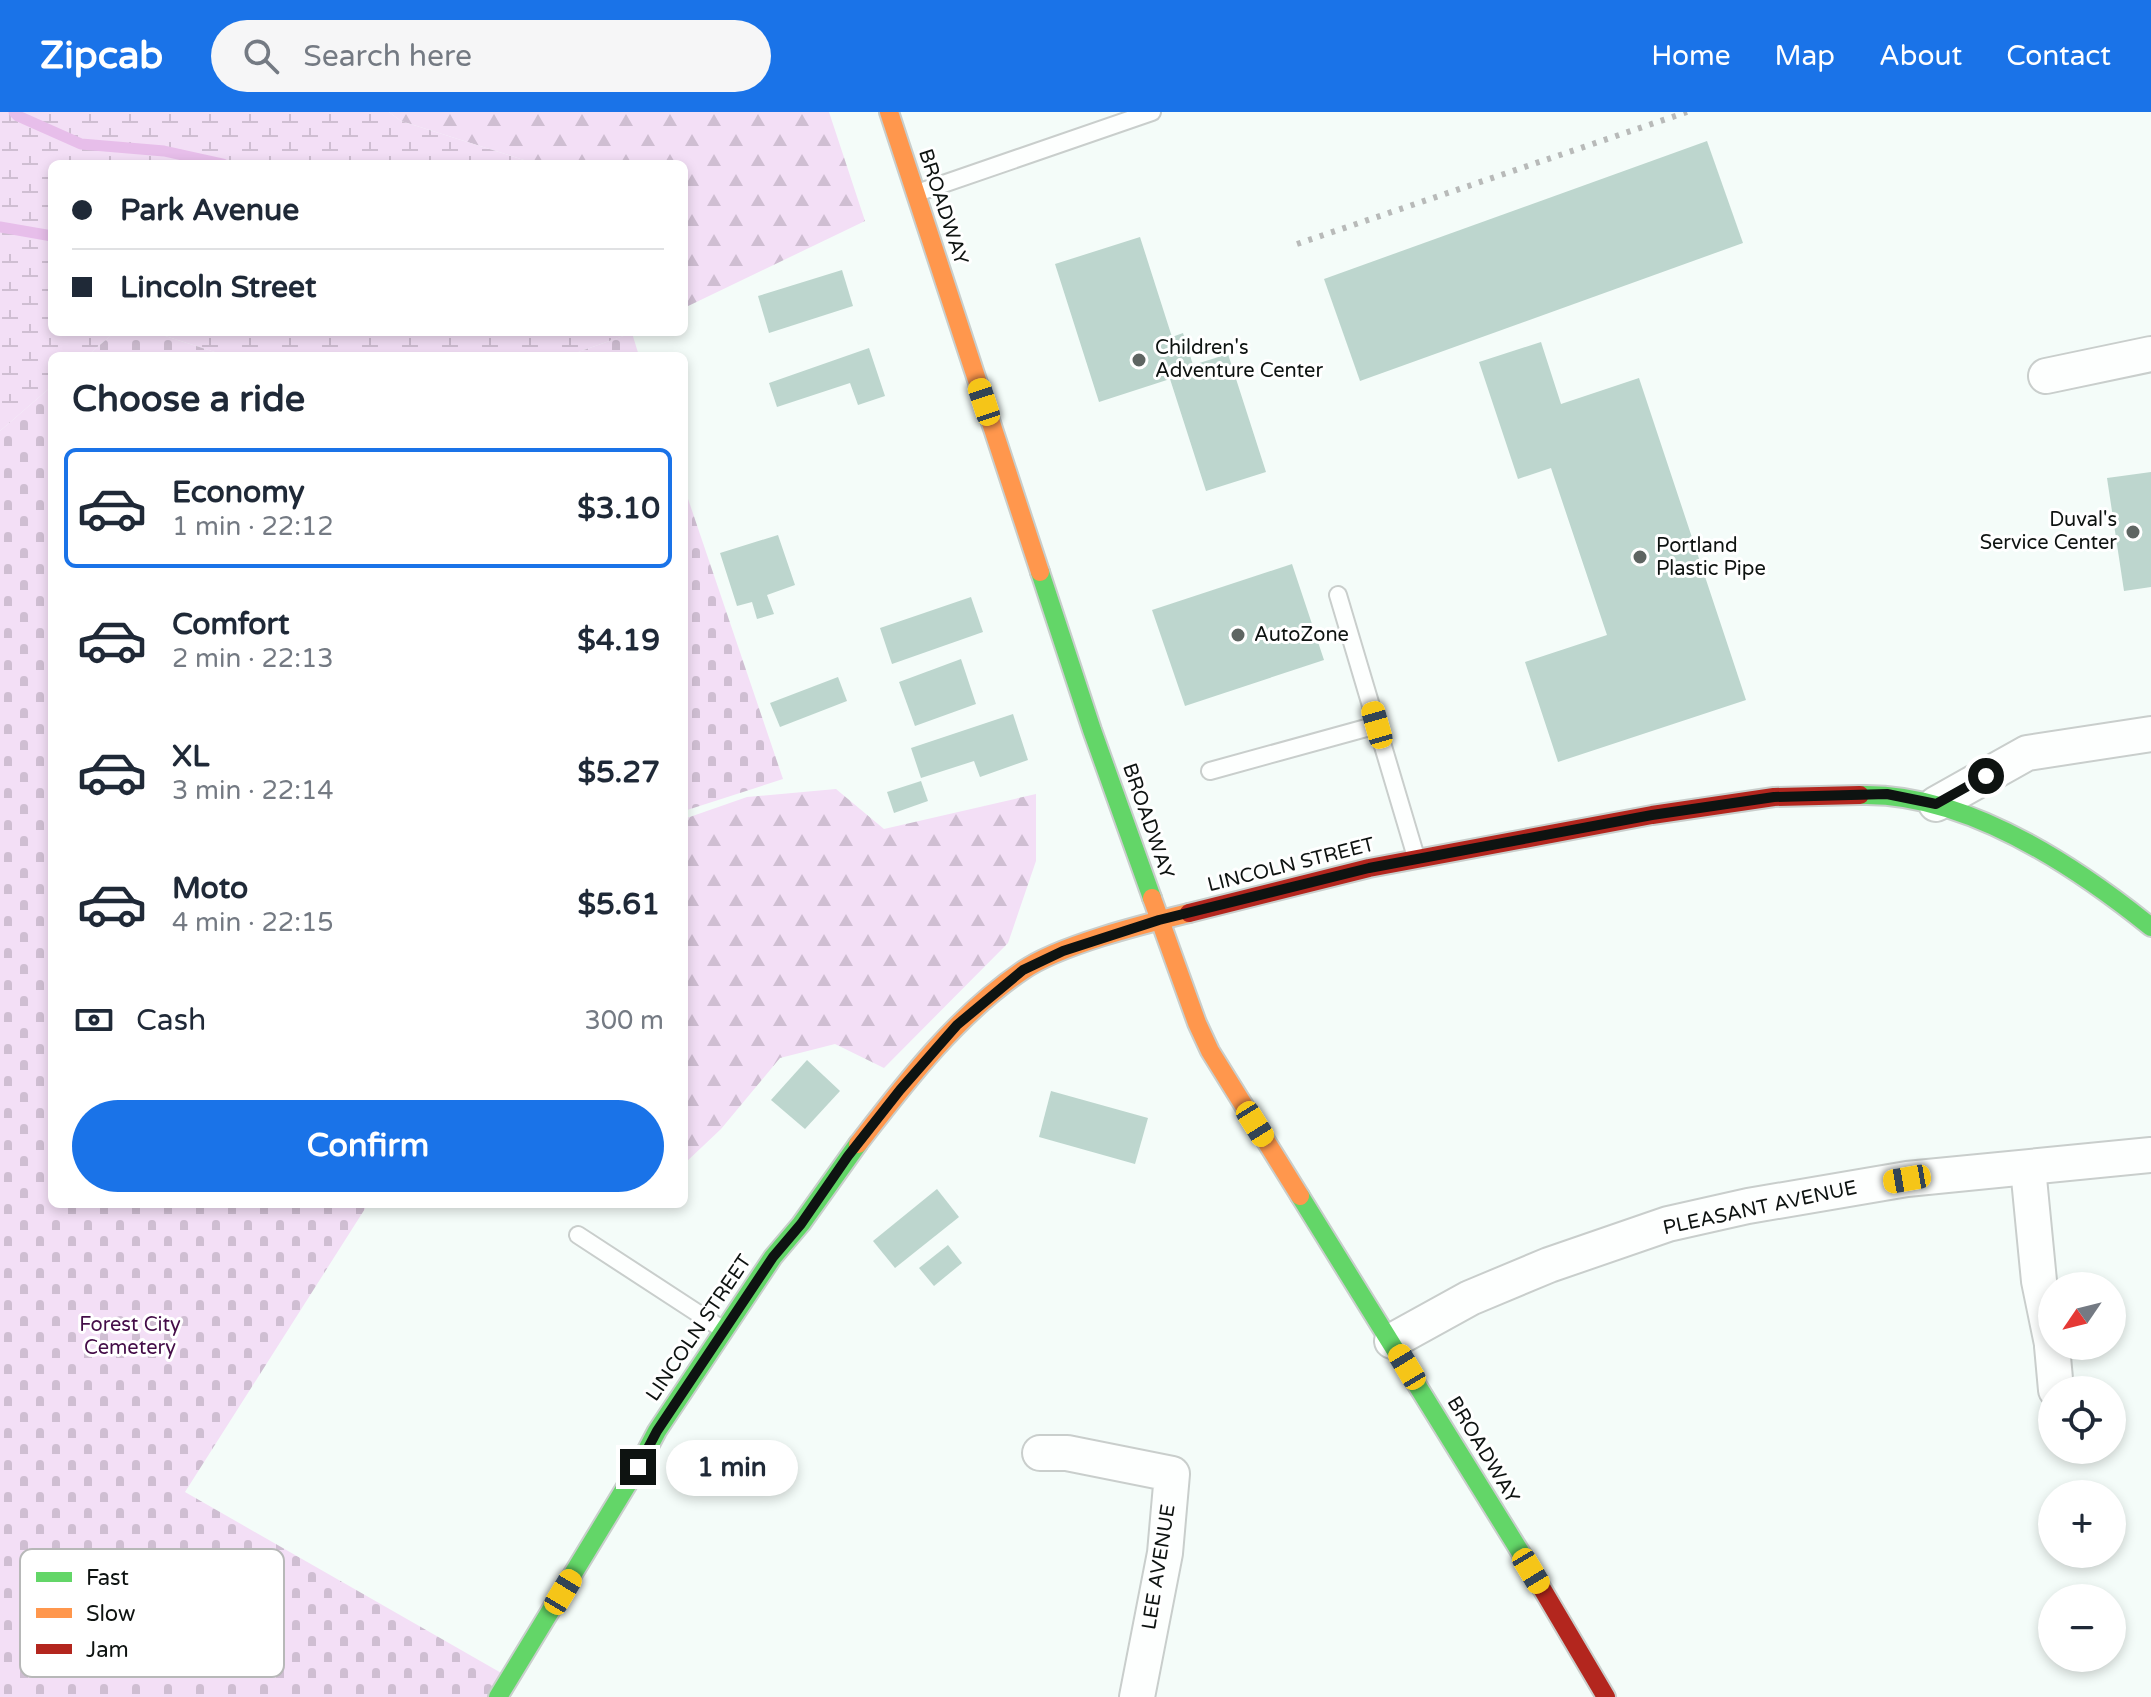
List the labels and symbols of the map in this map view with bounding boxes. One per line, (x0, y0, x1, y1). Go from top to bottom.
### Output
street label: BROADWAY (913, 146, 973, 268)
place label: Children's Adventure Center (1155, 336, 1323, 383)
marker: Children's Adventure Center (1130, 351, 1148, 369)
car (965, 375, 1003, 429)
place label: Duval's Service Center (1980, 508, 2117, 555)
marker: Duval's Service Center (2124, 523, 2142, 541)
place label: Portland Plastic Pipe (1656, 534, 1766, 581)
marker: Portland Plastic Pipe (1631, 548, 1649, 566)
place label: AutoZone (1254, 623, 1349, 647)
marker: AutoZone (1229, 626, 1247, 644)
car (1359, 699, 1395, 751)
route start (1968, 758, 2004, 794)
street label: BROADWAY (1117, 760, 1179, 882)
street label: LINCOLN STREET (1205, 833, 1377, 897)
car (1232, 1097, 1278, 1151)
car (1881, 1163, 1933, 1195)
street label: PLEASANT AVENUE (1661, 1176, 1859, 1240)
street label: LINCOLN STREET (641, 1250, 757, 1406)
north arrow (2038, 1272, 2126, 1360)
park label: Forest City Cemetery (79, 1313, 181, 1360)
car (1384, 1340, 1430, 1394)
street label: BROADWAY (1442, 1392, 1524, 1508)
callout: 1 min (666, 1439, 798, 1495)
route end (620, 1449, 656, 1485)
street label: LEE AVENUE (1137, 1502, 1181, 1632)
car (1508, 1544, 1554, 1598)
legend (20, 1549, 284, 1677)
text: Fast (86, 1565, 129, 1591)
car (540, 1565, 586, 1619)
text: Slow (86, 1601, 136, 1627)
text: Jam (86, 1637, 129, 1663)

